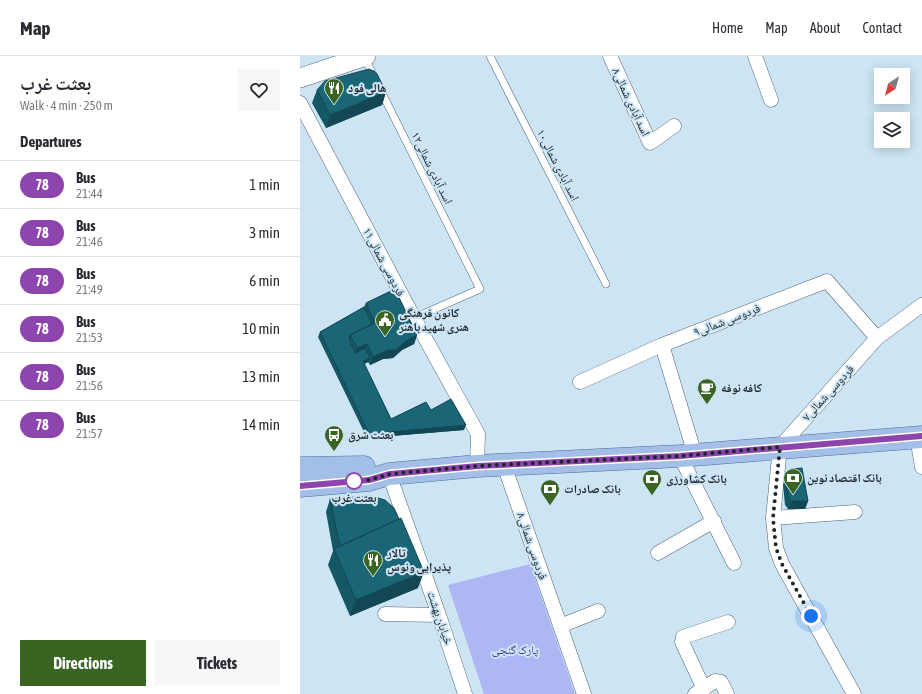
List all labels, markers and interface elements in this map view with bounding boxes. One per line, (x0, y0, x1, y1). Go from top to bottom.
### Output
text: Map (20, 17, 51, 39)
text: Home (712, 20, 743, 36)
text: Map (765, 20, 788, 36)
text: About (810, 20, 841, 36)
text: Contact (863, 20, 902, 36)
street label: اسد آبادی شمالی۸ (609, 66, 653, 138)
north arrow (874, 68, 910, 104)
map controls (874, 68, 910, 148)
button: heart (238, 69, 280, 111)
text: بعثت غرب (20, 72, 91, 94)
restaurant icon: هالی فود (323, 77, 345, 105)
place label: هالی فود (348, 81, 386, 96)
text: Walk · 4 min · 250 m (20, 98, 113, 113)
button: layers (874, 112, 910, 148)
street label: اسد آبادی شمالی۱۰ (534, 127, 582, 204)
street label: اسد آبادی شمالی۱۲ (408, 130, 456, 207)
text: Departures (20, 133, 82, 150)
text: Bus (76, 169, 96, 186)
text: 1 min (249, 176, 280, 193)
text: 78 (35, 177, 49, 193)
text: 21:44 (76, 186, 103, 201)
text: Bus (76, 217, 96, 234)
text: 3 min (249, 224, 280, 241)
text: 78 (35, 225, 49, 241)
street label: فردوسی شمالی۱۱ (360, 225, 408, 299)
text: 21:46 (76, 234, 103, 249)
text: Bus (76, 265, 96, 282)
text: 6 min (249, 272, 280, 289)
text: 78 (35, 273, 49, 289)
text: 21:49 (76, 282, 103, 297)
street label: فردوسی شمالی۹ (692, 301, 762, 339)
place label: کانون فرهنگی هنری شهید باهنر (398, 306, 469, 335)
public building icon: کانون فرهنگی هنری شهید باهنر (374, 309, 396, 337)
text: Bus (76, 313, 96, 330)
text: 10 min (242, 320, 280, 337)
text: 78 (35, 321, 49, 337)
text: 21:53 (76, 330, 103, 345)
text: Bus (76, 361, 96, 378)
street label: فردوسی شمالی۷ (799, 362, 857, 424)
text: 13 min (242, 368, 280, 385)
text: 78 (35, 369, 49, 385)
cafe icon: کافه نوفه (696, 377, 718, 405)
text: 21:56 (76, 378, 103, 393)
place label: کافه نوفه (721, 381, 763, 395)
text: Bus (76, 409, 96, 426)
text: 14 min (242, 416, 280, 433)
text: 78 (35, 417, 49, 433)
bus stop icon: بعثت شرق (323, 424, 345, 452)
text: 21:57 (76, 426, 103, 441)
place label: بعثت شرق (348, 428, 393, 443)
bank icon: بانک اقتصاد نوین (782, 467, 804, 495)
bank icon: بانک کشاورزی (641, 468, 663, 496)
place label: بانک اقتصاد نوین (807, 471, 882, 486)
marker: بعثت غرب (345, 472, 363, 490)
place label: بانک کشاورزی (666, 472, 727, 487)
bank icon: بانک صادرات (539, 478, 561, 506)
place label: بانک صادرات (564, 482, 621, 496)
place label: بعثت غرب (331, 491, 377, 505)
street label: فردوسی شمالی۸ (514, 510, 550, 582)
place label: تالار پذیرایی ونوس (386, 546, 451, 575)
restaurant icon: تالار پذیرایی ونوس (362, 549, 384, 577)
street label: خیابان بهشت (424, 589, 456, 647)
your location (801, 606, 821, 626)
button: Directions (20, 640, 146, 686)
button: Tickets (154, 640, 280, 686)
park label: پارک گنجی (492, 643, 539, 657)

